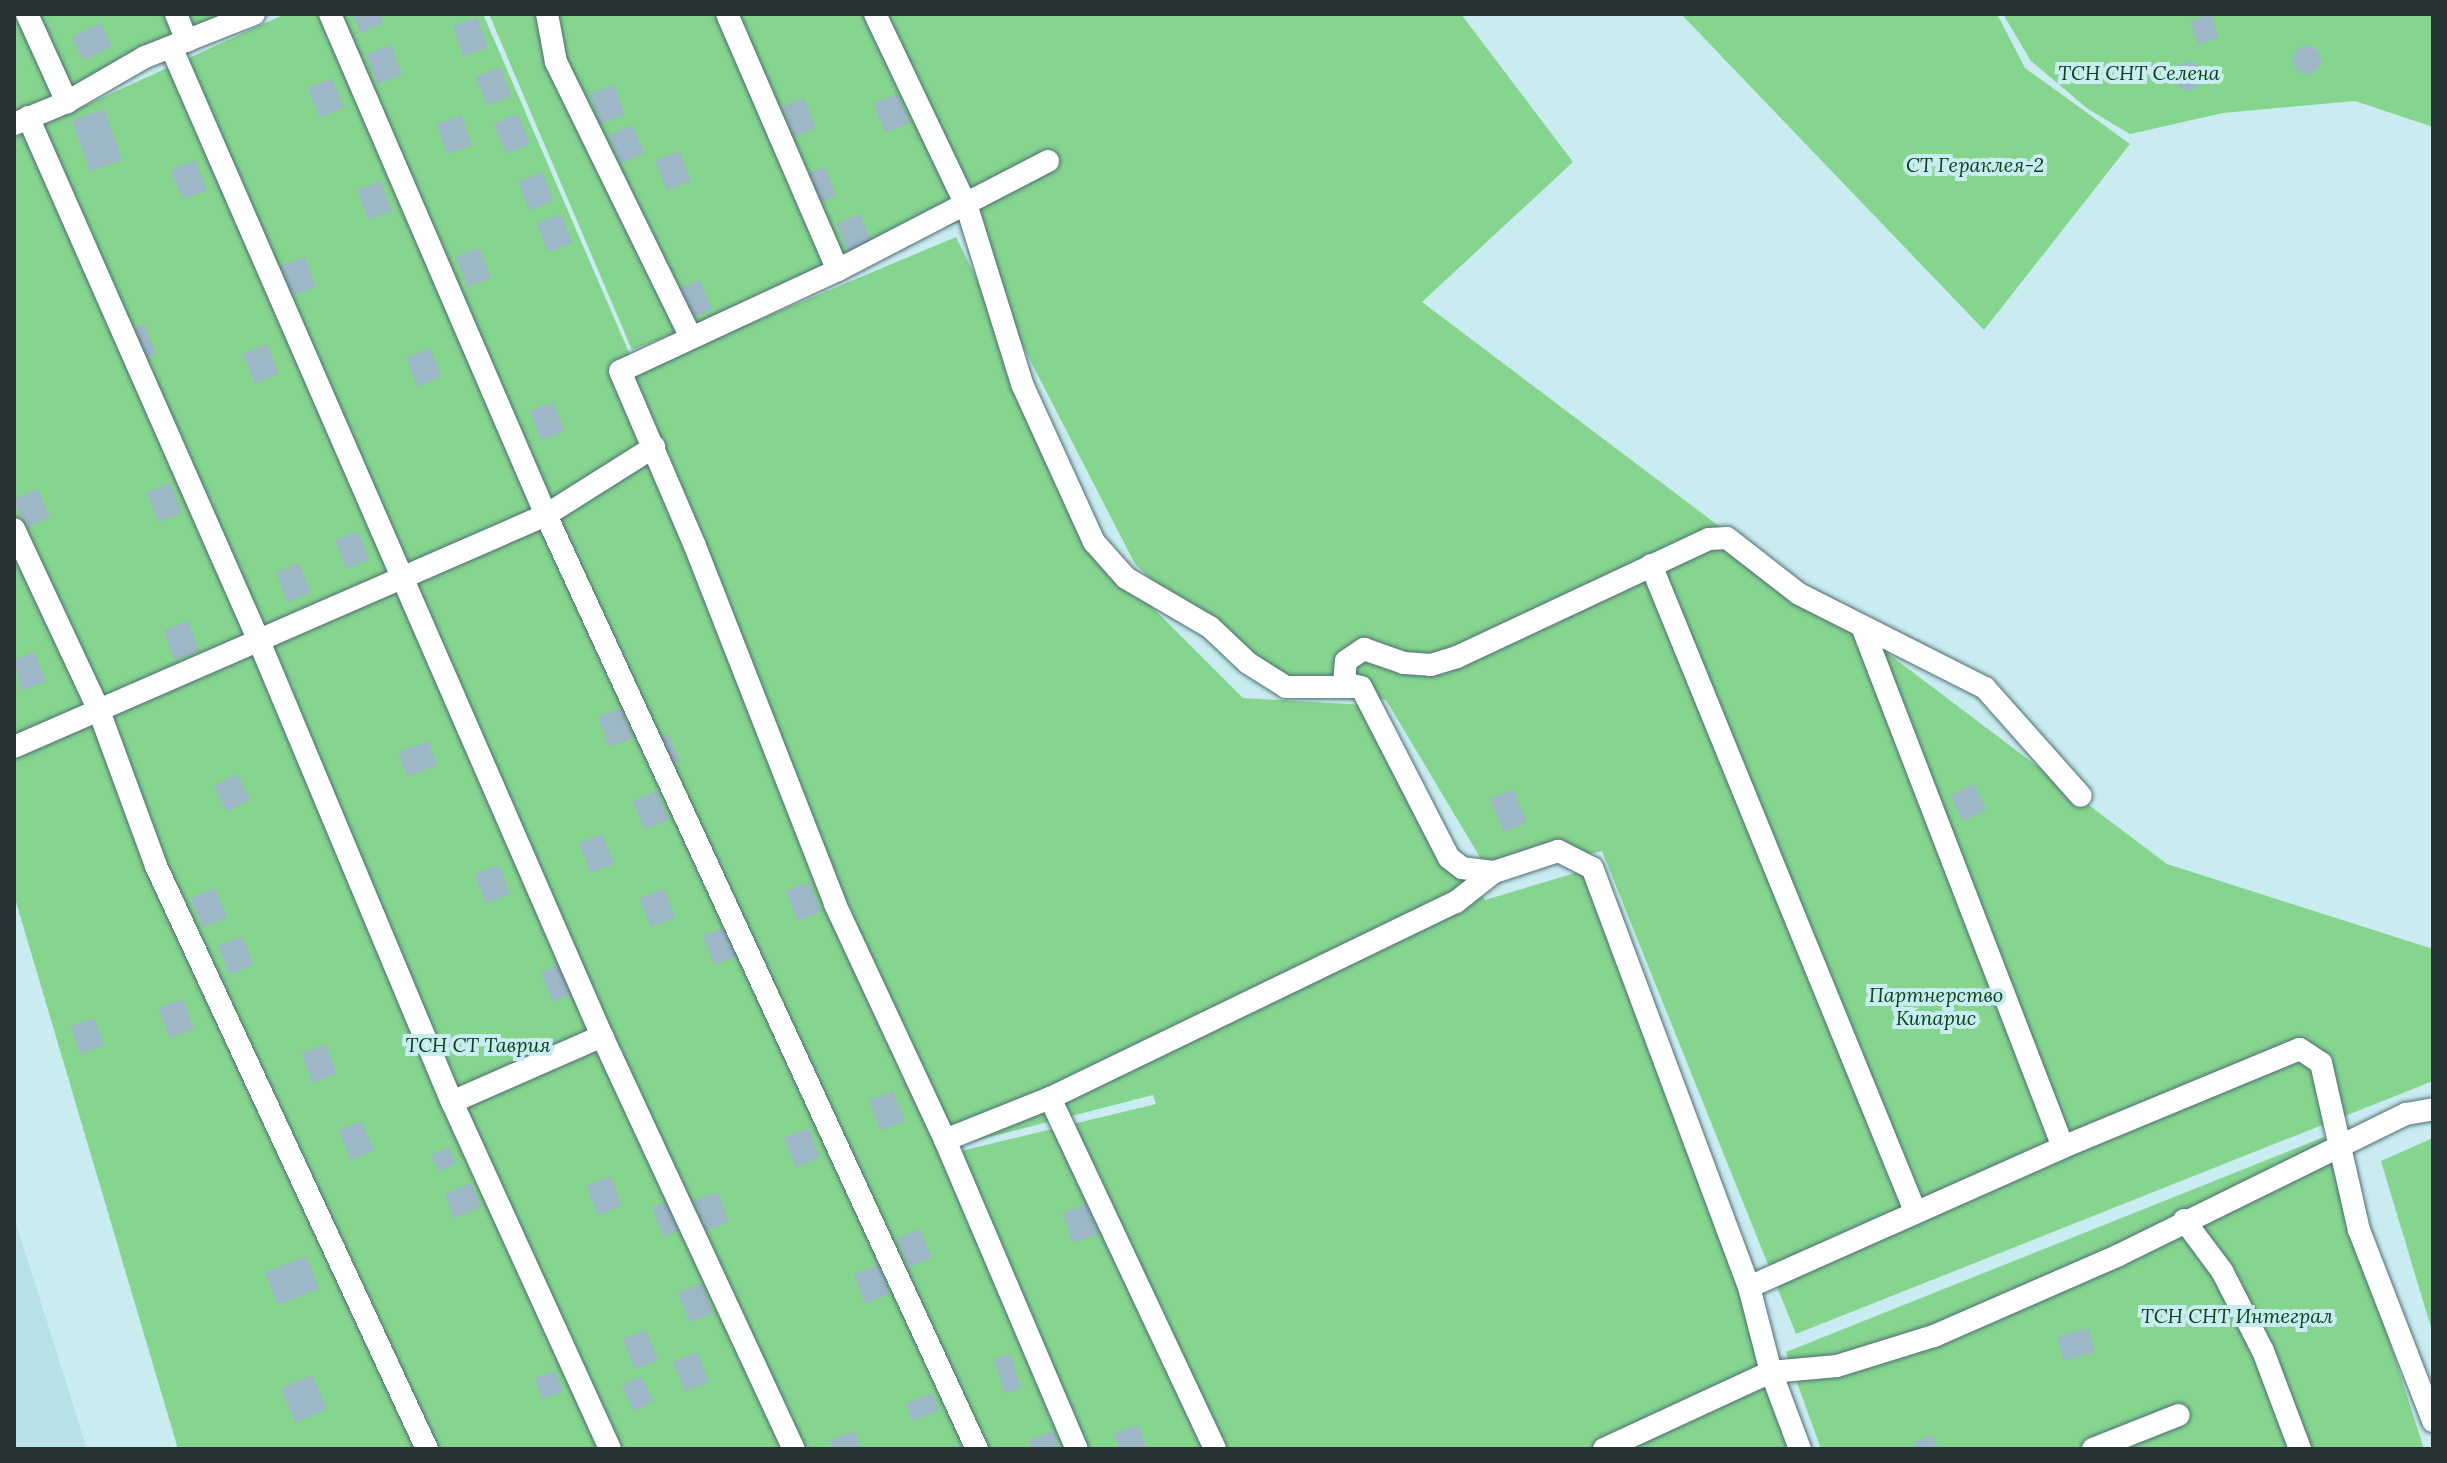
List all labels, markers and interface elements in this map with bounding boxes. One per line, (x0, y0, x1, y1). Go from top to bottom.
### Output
park label: ТСН СНТ Селена (2058, 60, 2220, 84)
park label: СТ Гераклея-2 (1906, 152, 2044, 176)
park label: Партнерство Кипарис (1869, 982, 2003, 1029)
park label: ТСН СТ Таврия (405, 1032, 551, 1056)
park label: ТСН СНТ Интеграл (2141, 1303, 2333, 1327)

